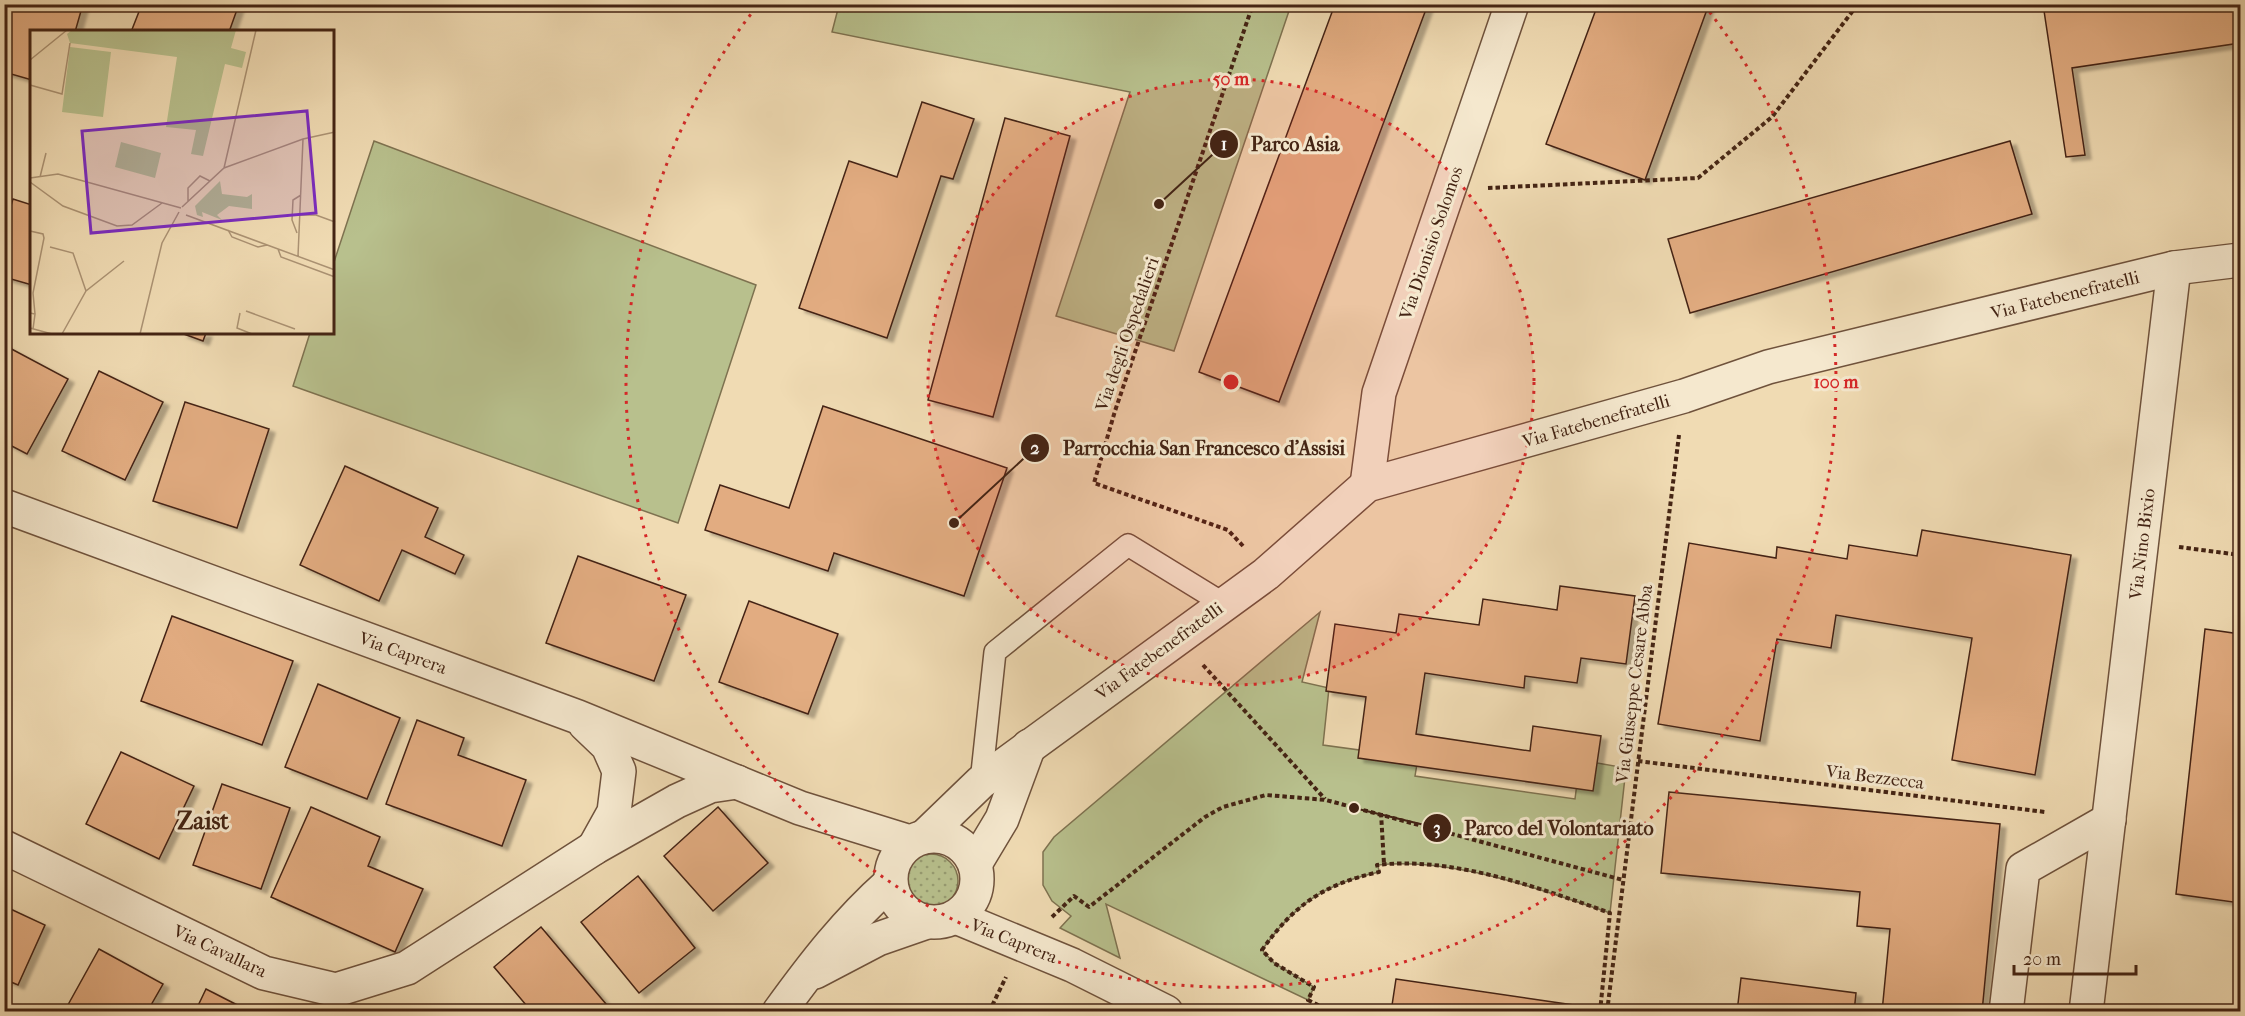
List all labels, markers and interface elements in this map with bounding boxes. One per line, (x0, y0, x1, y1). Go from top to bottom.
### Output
inset map (30, 30, 334, 334)
text: 50 m (1213, 69, 1250, 90)
callout: Parco Asia (1209, 125, 1351, 163)
text: Parco Asia (1251, 133, 1340, 156)
text: 1 (1221, 134, 1227, 155)
street label: Via Dionisio Solomos (1395, 164, 1468, 323)
street label: Via degli Ospedalieri (1091, 254, 1164, 415)
street label: Via Fatebenefratelli (1988, 267, 2142, 324)
centre of rings (1221, 372, 1241, 392)
text: 100 m (1813, 372, 1860, 393)
street label: Via Fatebenefratelli (1519, 390, 1673, 453)
callout: Parrocchia San Francesco d'Assisi (1020, 429, 1357, 467)
text: Parrocchia San Francesco d'Assisi (1063, 437, 1346, 460)
text: 2 (1030, 438, 1040, 459)
street label: Via Nino Bixio (2125, 487, 2160, 602)
street label: Via Giuseppe Cesare Abba (1612, 583, 1657, 786)
street label: Via Fatebenefratelli (1091, 598, 1228, 705)
street label: Via Caprera (355, 628, 450, 679)
street label: Via Bezzecca (1824, 761, 1926, 794)
district label: Zaist (177, 807, 229, 835)
callout: Parco del Volontariato (1422, 809, 1665, 847)
text: Parco del Volontariato (1464, 817, 1654, 840)
text: 3 (1433, 818, 1441, 839)
street label: Via Caprera (966, 914, 1061, 969)
street label: Via Cavallara (169, 920, 270, 983)
scale bar (2014, 938, 2136, 976)
text: 20 m (2023, 949, 2061, 970)

